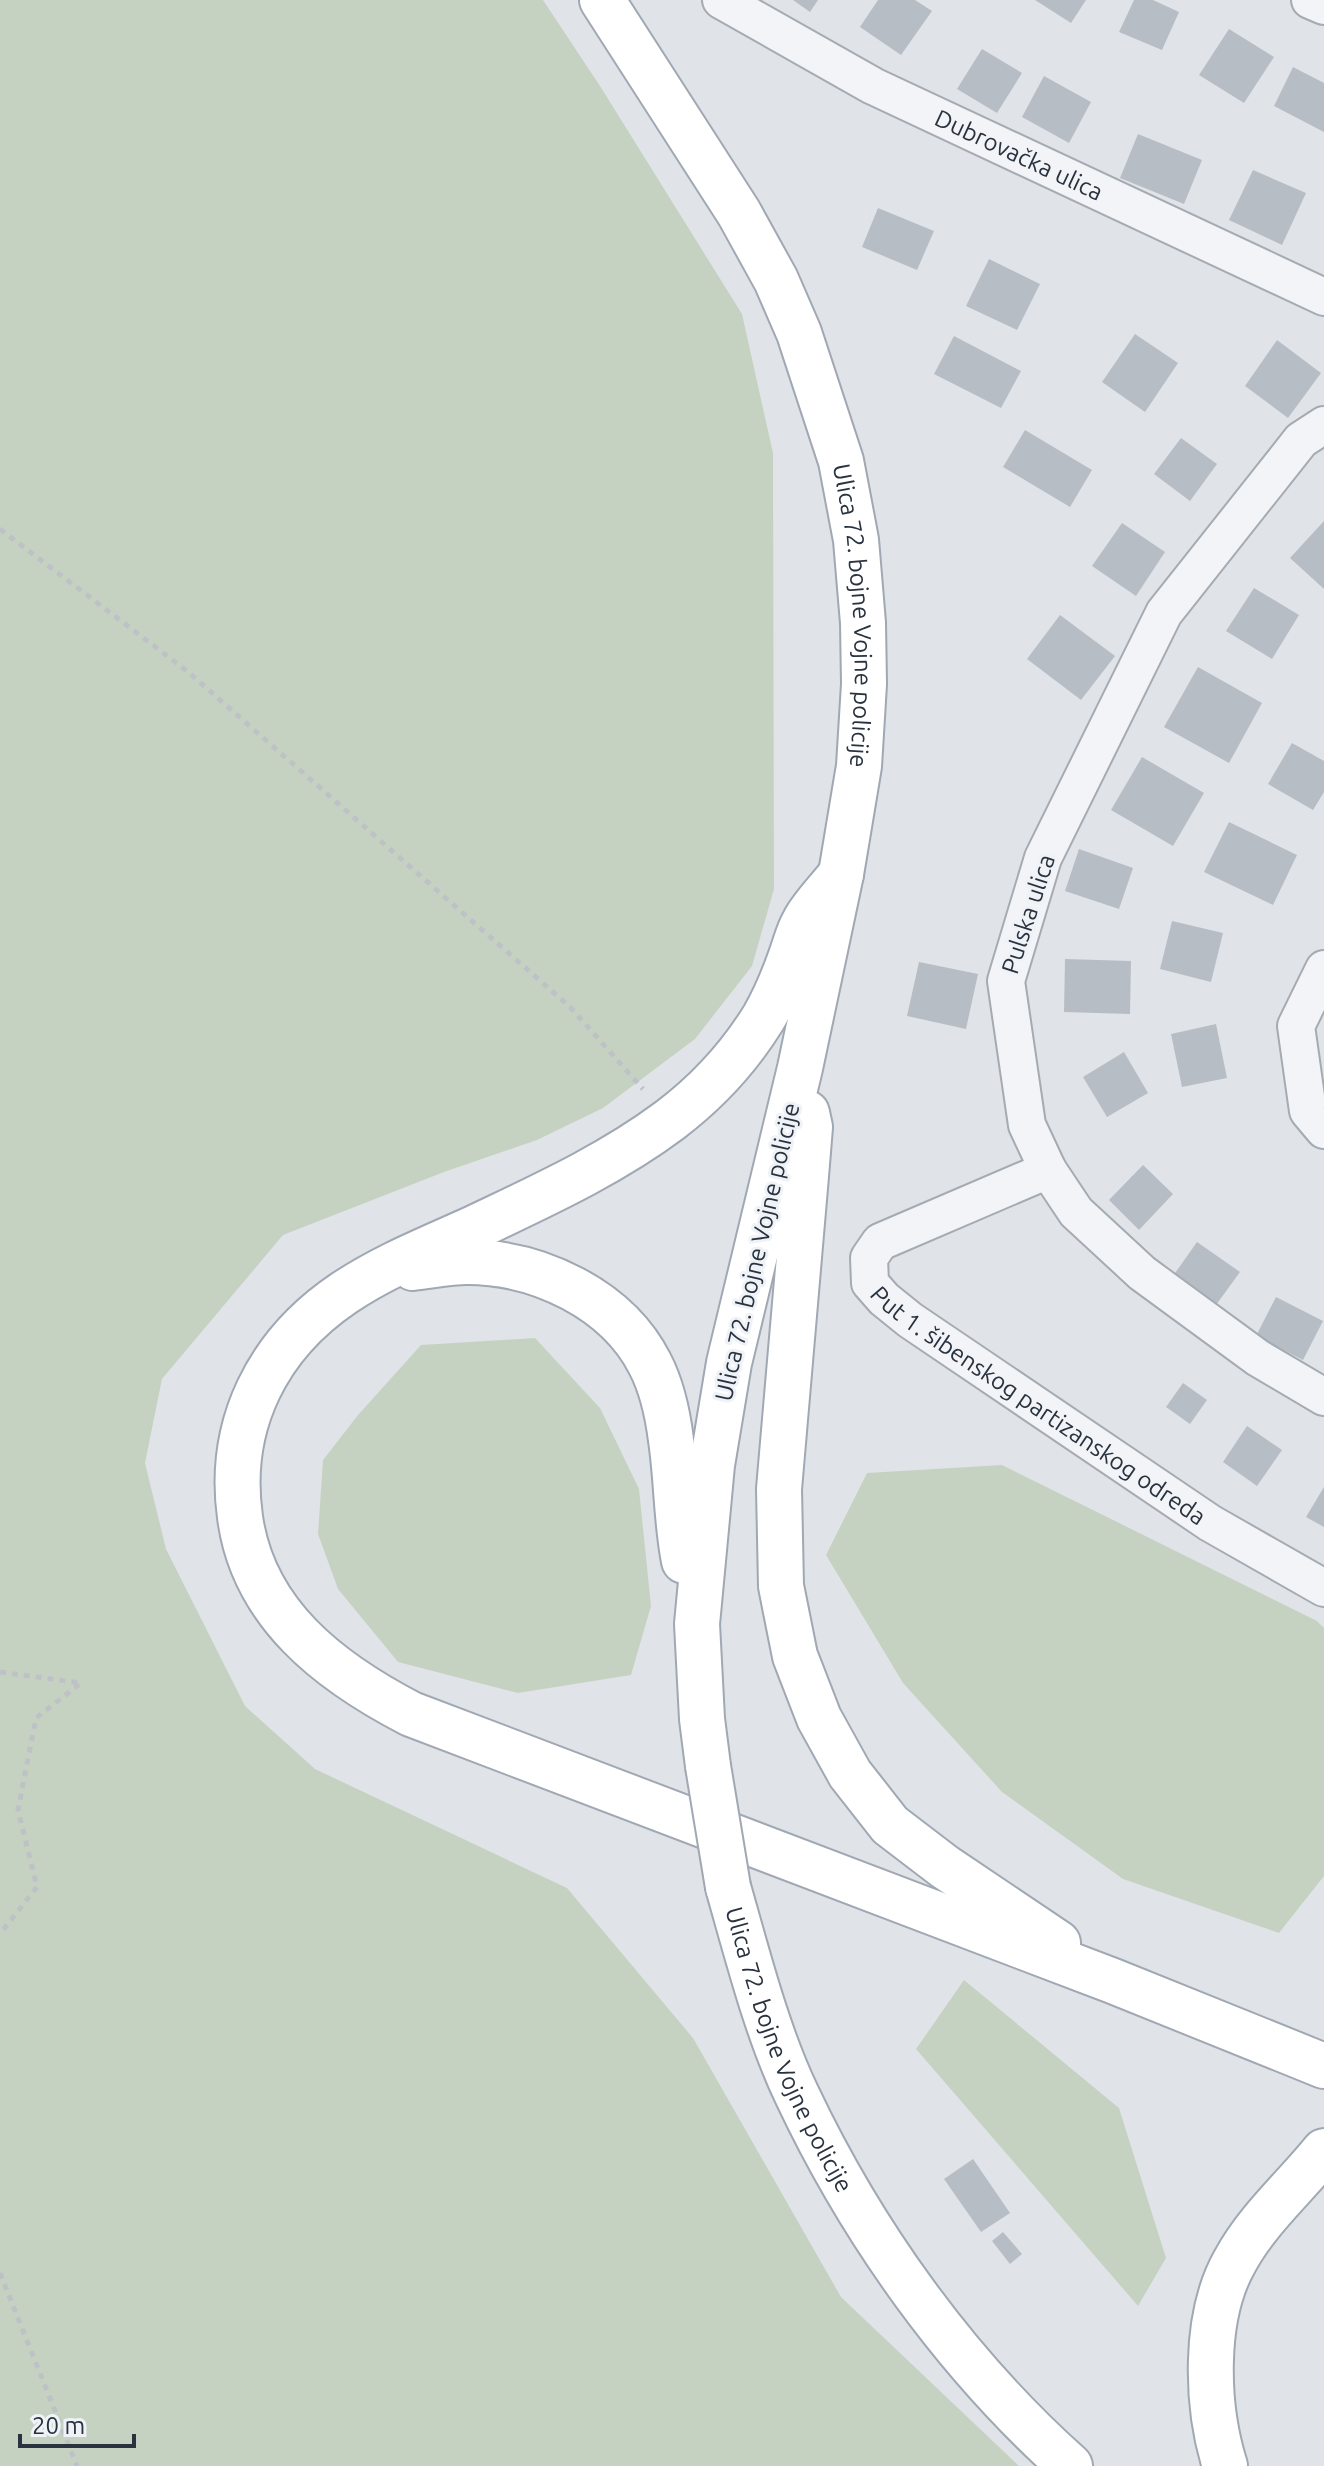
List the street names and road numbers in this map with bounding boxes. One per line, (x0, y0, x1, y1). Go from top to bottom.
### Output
street label: Dubrovačka ulica (931, 104, 1107, 205)
street label: Ulica 72. bojne Vojne policije (828, 461, 878, 768)
street label: Pulska ulica (996, 851, 1060, 977)
street label: Ulica 72. bojne Vojne policije (710, 1100, 804, 1404)
street label: Put 1. šibenskog partizanskog odreda (865, 1280, 1211, 1530)
street label: Ulica 72. bojne Vojne policije (721, 1904, 859, 2197)

